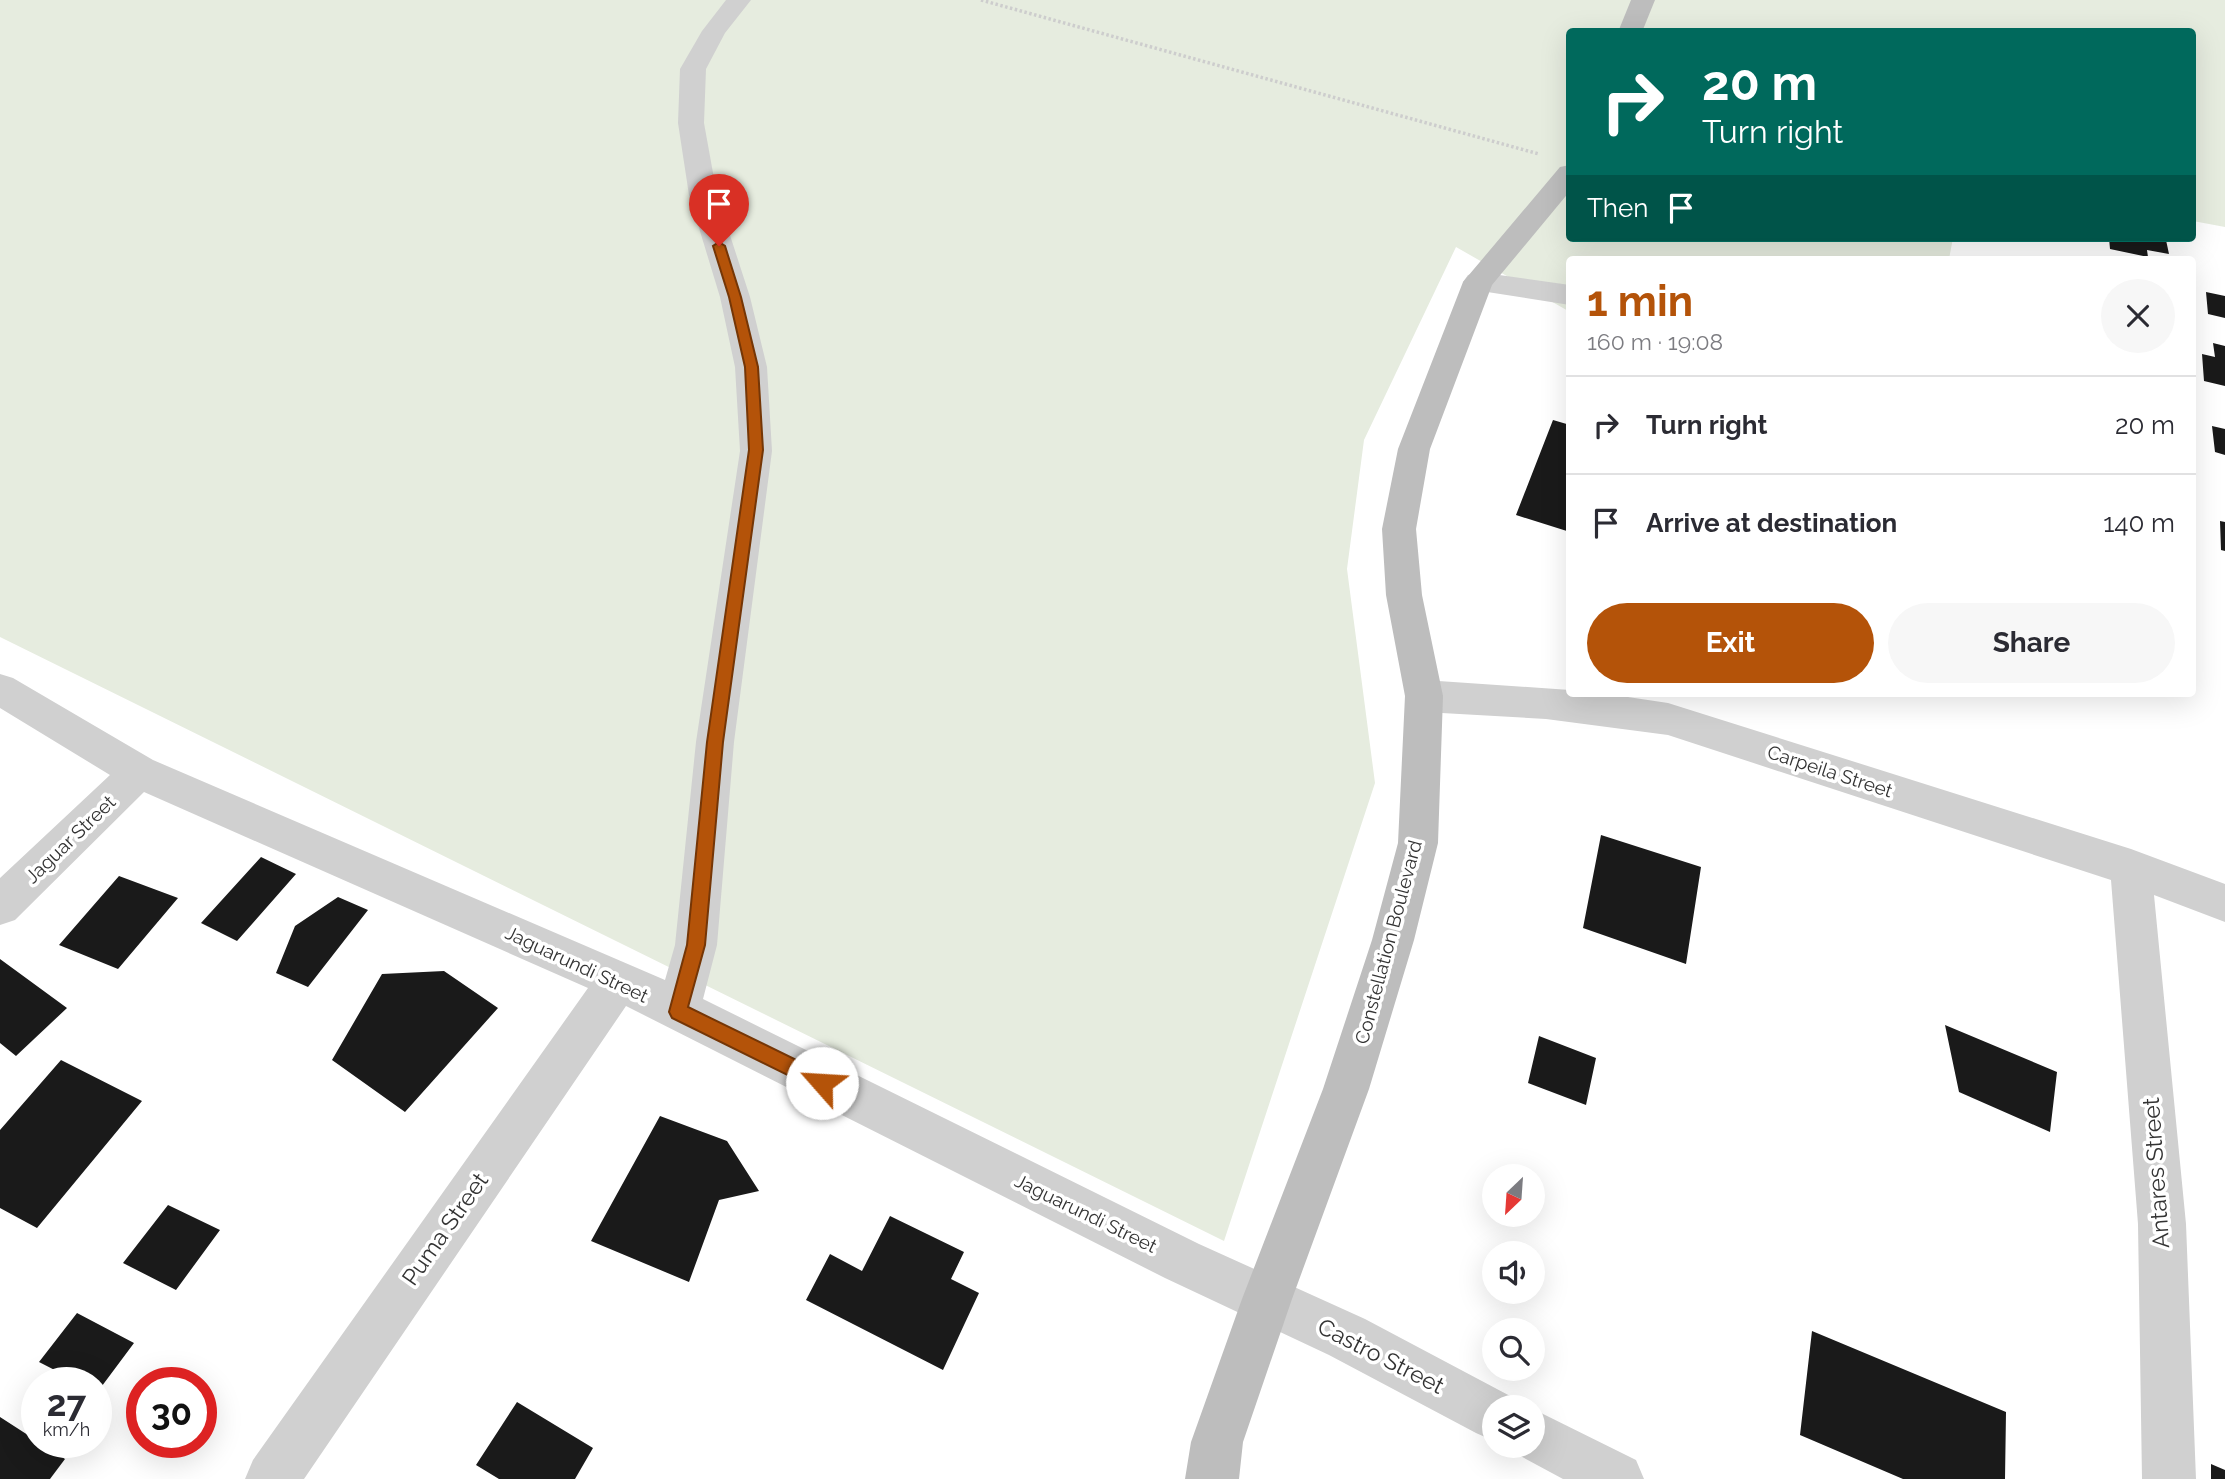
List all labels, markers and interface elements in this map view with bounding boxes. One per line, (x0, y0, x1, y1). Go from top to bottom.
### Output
text: 20 m (1702, 54, 1817, 111)
icon: right (1587, 56, 1678, 147)
text: Turn right (1702, 113, 1843, 150)
pin (689, 174, 749, 246)
icon: arrive (700, 185, 738, 223)
icon: arrive (1662, 189, 1700, 227)
text: Then (1587, 193, 1648, 223)
text: 1 min (1587, 277, 1693, 326)
button: close (2101, 279, 2175, 353)
text: 160 m · 19:08 (1587, 328, 1723, 355)
icon: right (1587, 406, 1625, 444)
text: Turn right (1646, 410, 1767, 440)
text: 20 m (2115, 410, 2175, 440)
icon: arrive (1587, 504, 1625, 542)
text: Arrive at destination (1646, 508, 1897, 538)
text: 140 m (2103, 508, 2175, 538)
button: Exit (1587, 603, 1874, 683)
button: Share (1888, 603, 2175, 683)
street label: Carpeila Street (1765, 740, 1896, 802)
street label: Jaguar Street (20, 790, 120, 887)
street label: Constellation Boulevard (1350, 838, 1426, 1046)
street label: Jaguarundi Street (502, 921, 653, 1007)
position arrow (785, 1046, 859, 1120)
street label: Antares Street (2137, 1096, 2174, 1249)
north arrow (1482, 1164, 1545, 1227)
map controls (1482, 1164, 1545, 1458)
street label: Puma Street (396, 1167, 493, 1290)
street label: Jaguarundi Street (1011, 1169, 1161, 1257)
button: sound (1482, 1241, 1545, 1304)
street label: Castro Street (1314, 1312, 1449, 1399)
button: search (1482, 1318, 1545, 1381)
speed limit sign: 30 (126, 1367, 217, 1458)
text: 27 (47, 1383, 86, 1424)
button: layers (1482, 1395, 1545, 1458)
text: km/h (43, 1419, 90, 1440)

